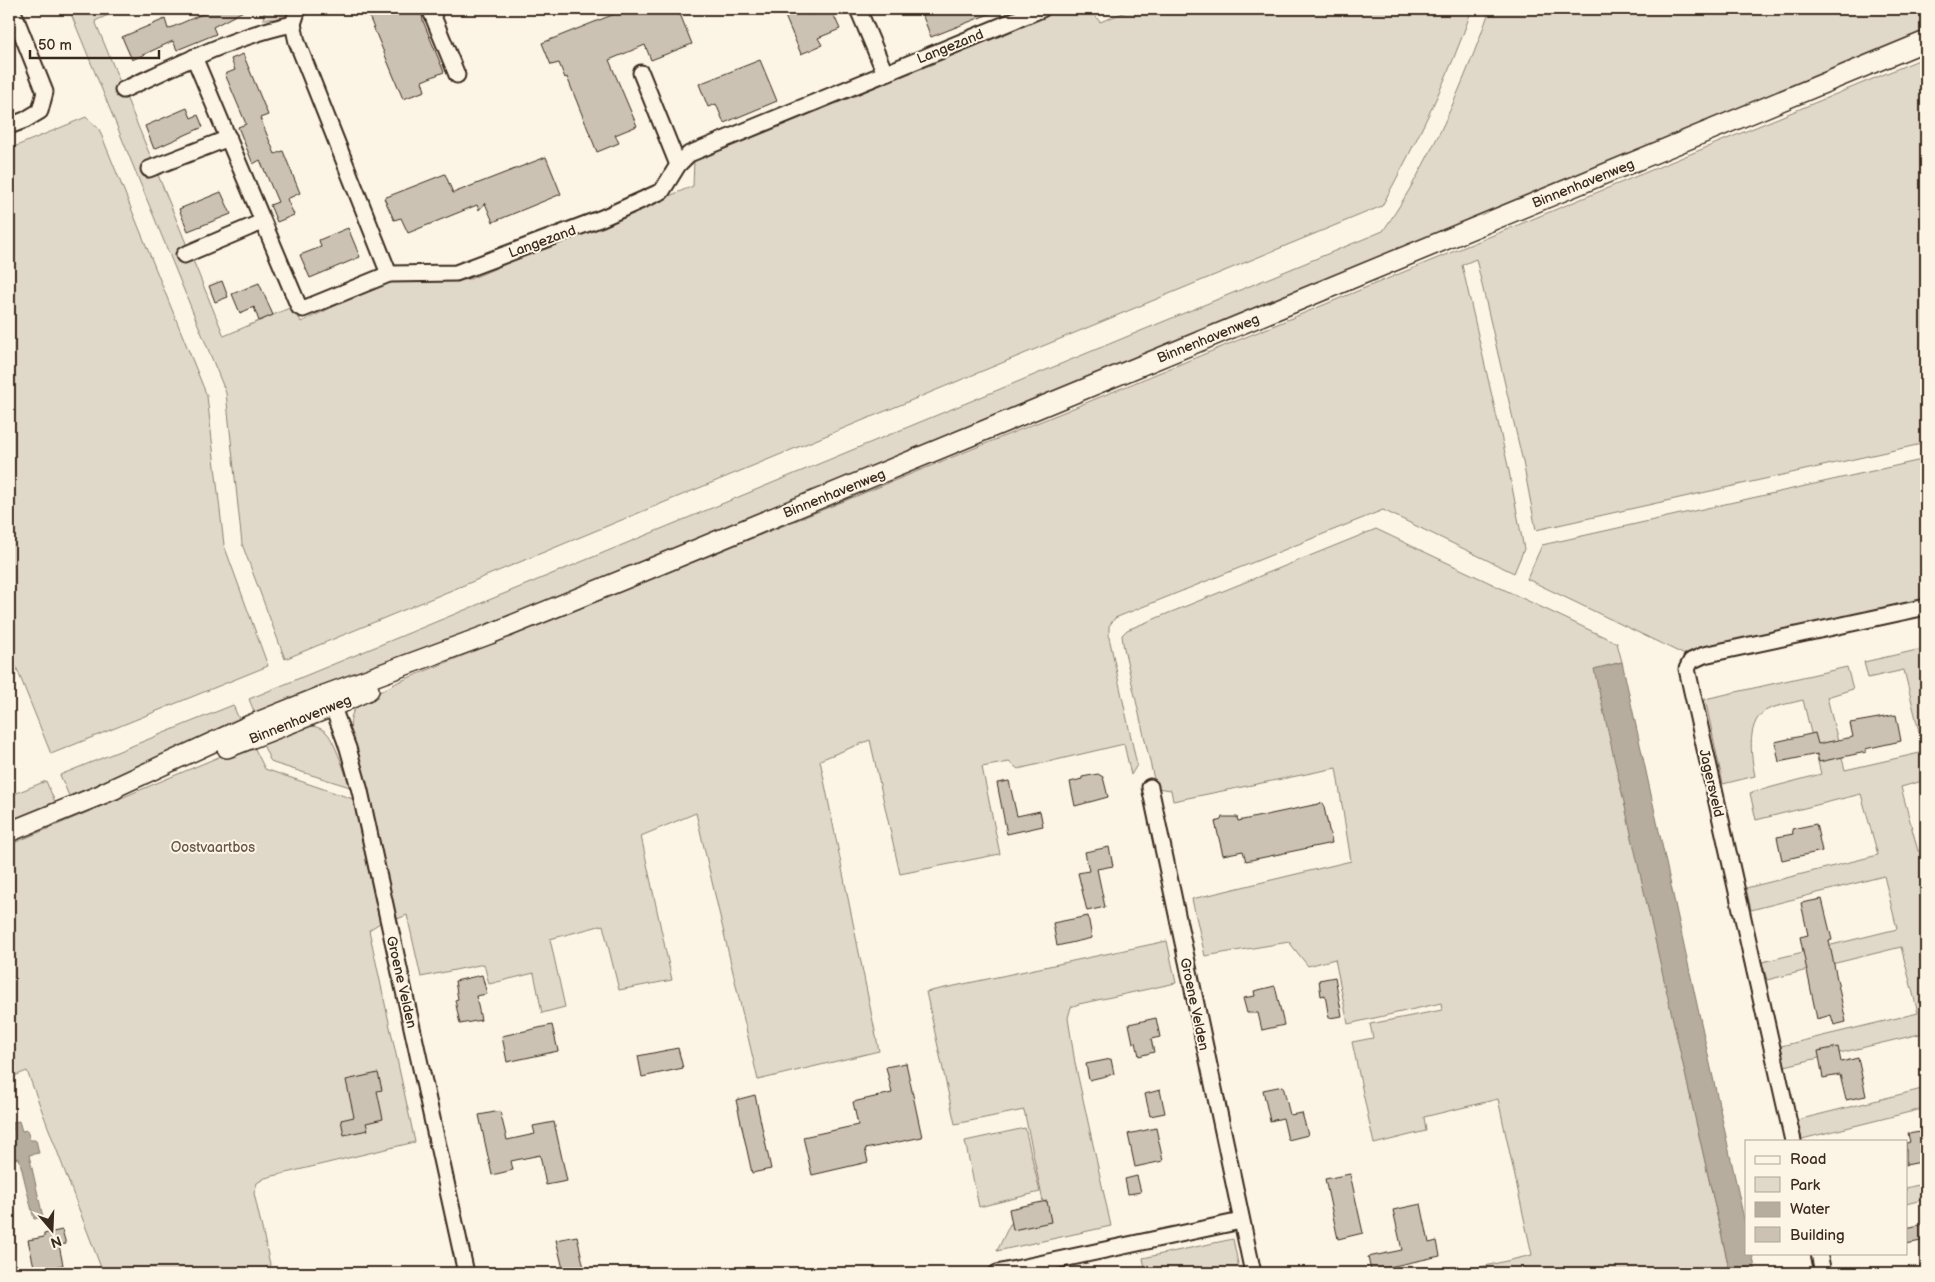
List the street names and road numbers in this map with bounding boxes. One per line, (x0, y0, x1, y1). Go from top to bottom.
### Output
street label: Langezand (914, 25, 986, 67)
street label: Binnenhavenweg (1530, 155, 1637, 212)
street label: Langezand (506, 221, 578, 261)
street label: Binnenhavenweg (1155, 310, 1262, 367)
street label: Binnenhavenweg (781, 465, 888, 522)
street label: Binnenhavenweg (247, 691, 354, 748)
street label: Jagersveld (1695, 747, 1728, 819)
street label: Groene Velden (383, 934, 420, 1030)
street label: Groene Velden (1176, 956, 1213, 1052)

